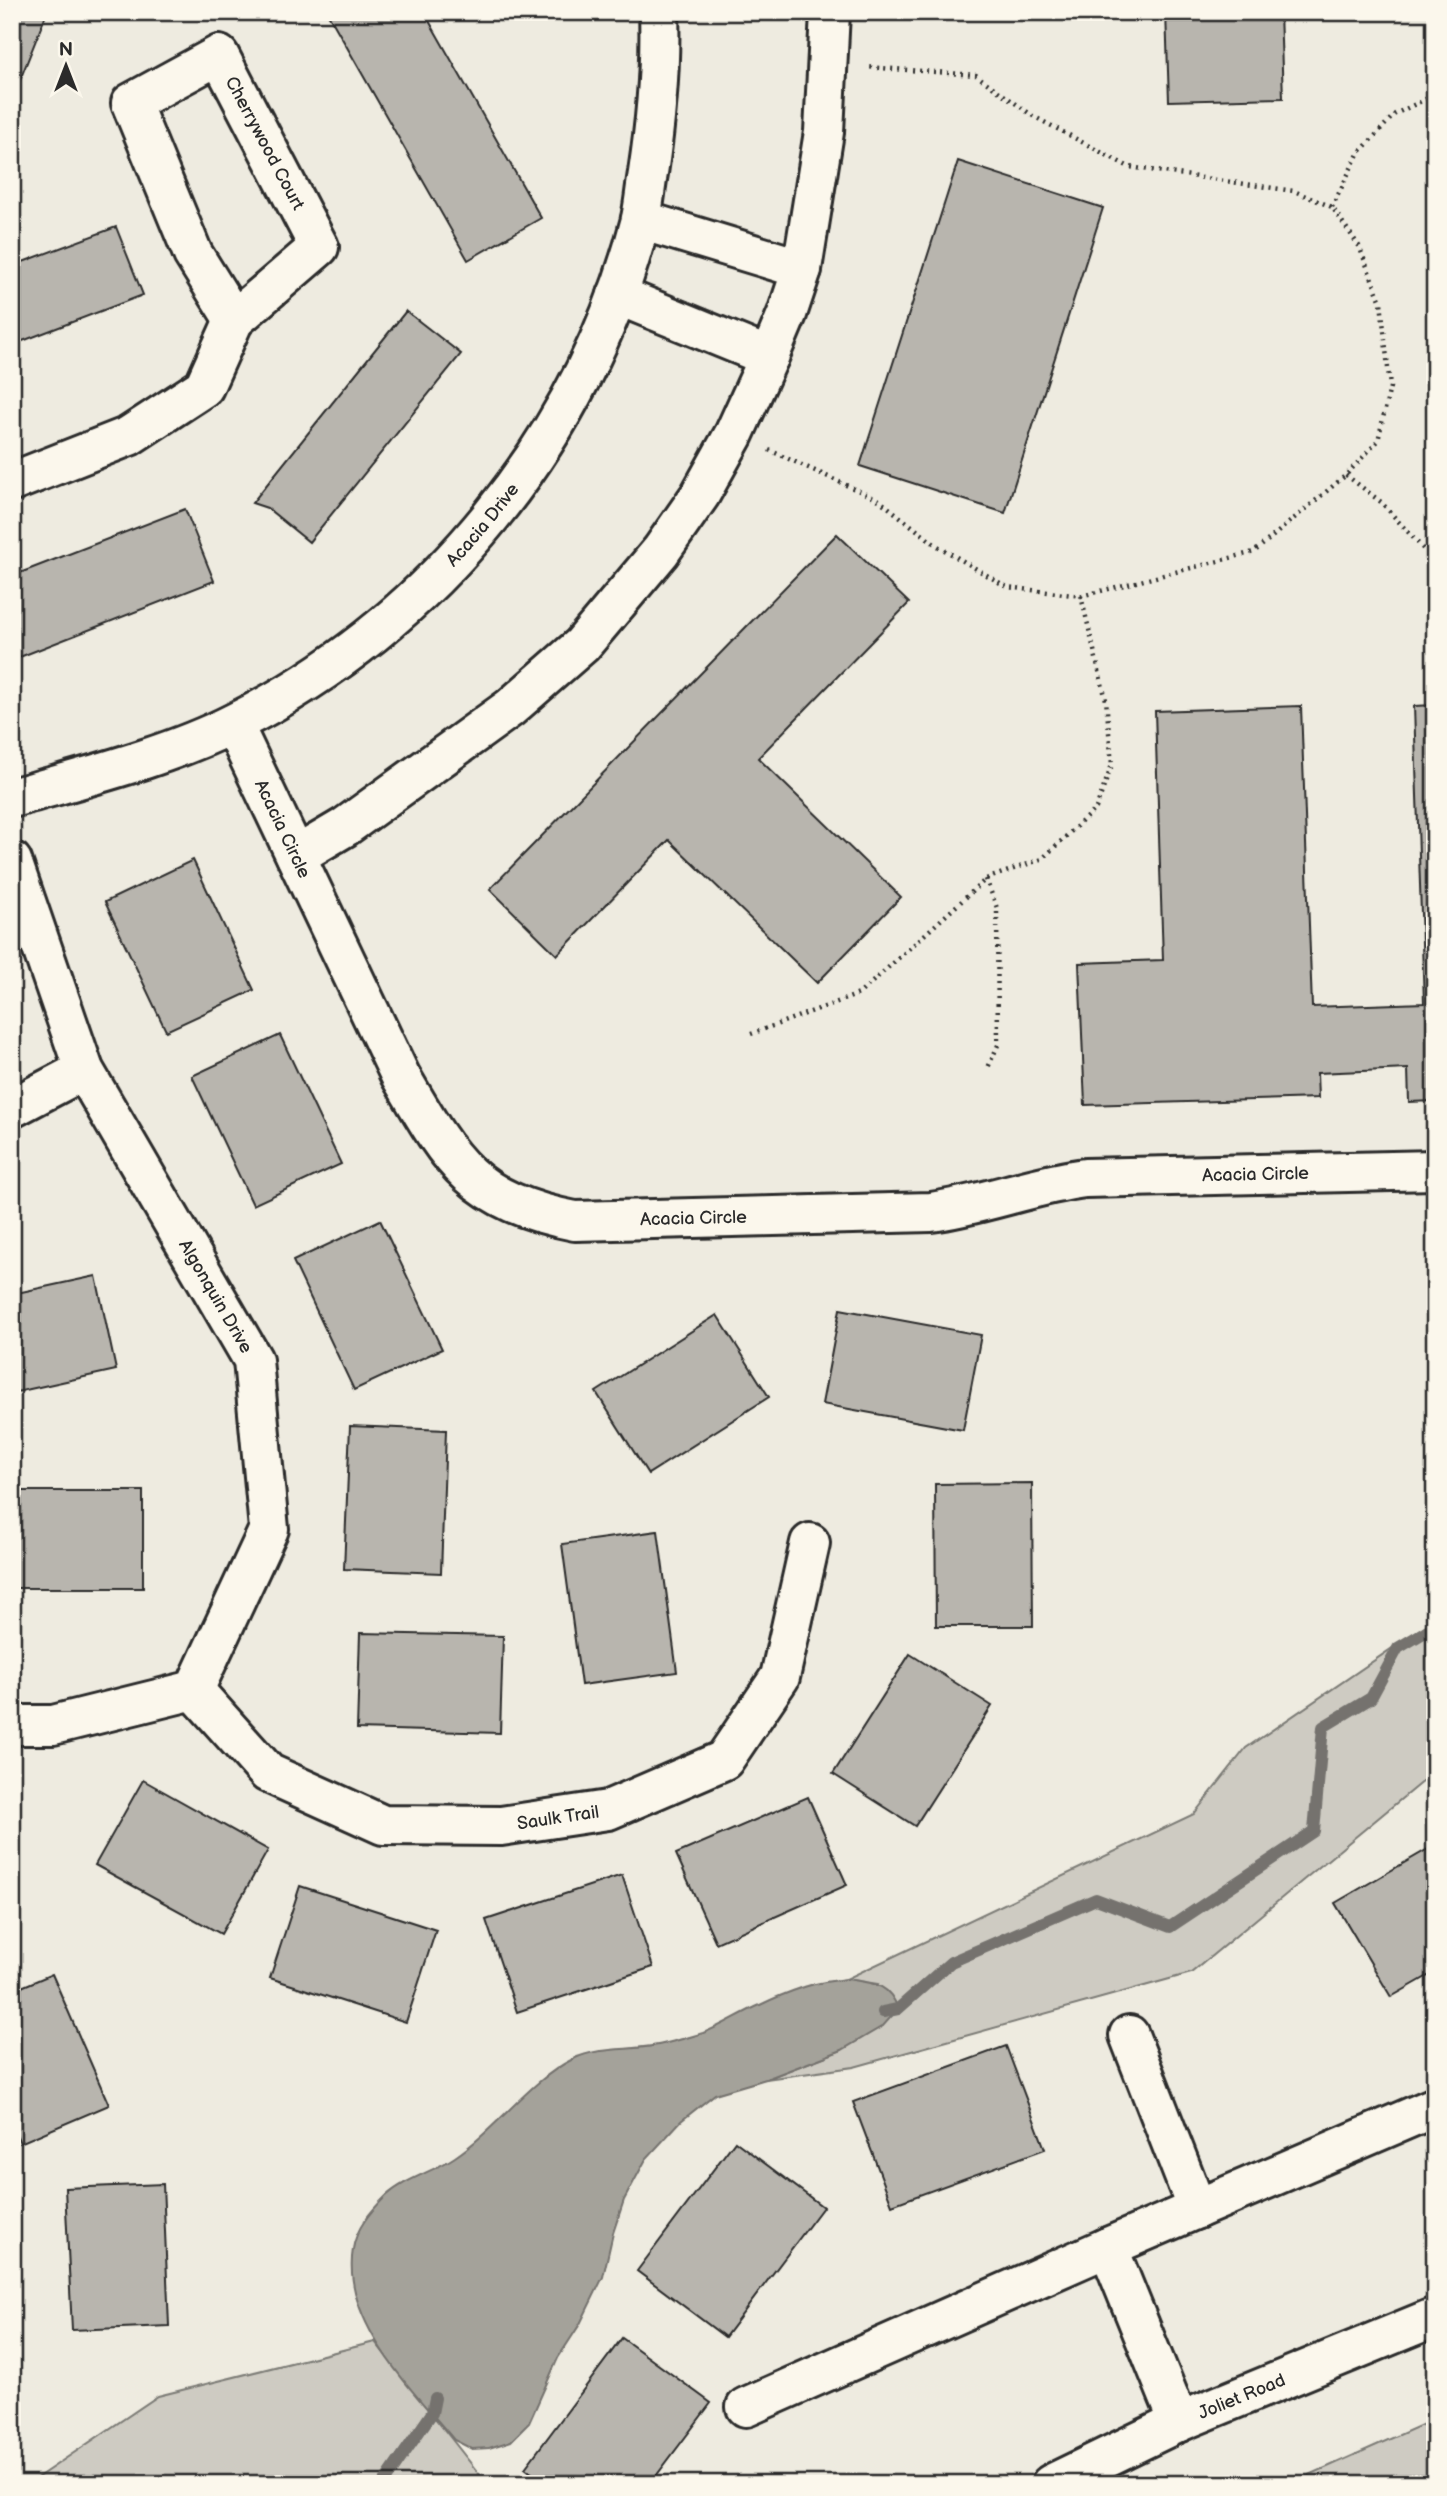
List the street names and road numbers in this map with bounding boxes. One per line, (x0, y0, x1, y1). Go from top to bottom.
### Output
street label: Cherrywood Court (221, 73, 309, 214)
street label: Acacia Drive (442, 479, 524, 571)
street label: Acacia Circle (250, 776, 315, 882)
street label: Acacia Circle (1202, 1163, 1309, 1186)
street label: Acacia Circle (640, 1207, 747, 1230)
street label: Algonquin Drive (174, 1236, 257, 1357)
street label: Saulk Trail (516, 1801, 601, 1834)
street label: Joliet Road (1195, 2370, 1289, 2424)

